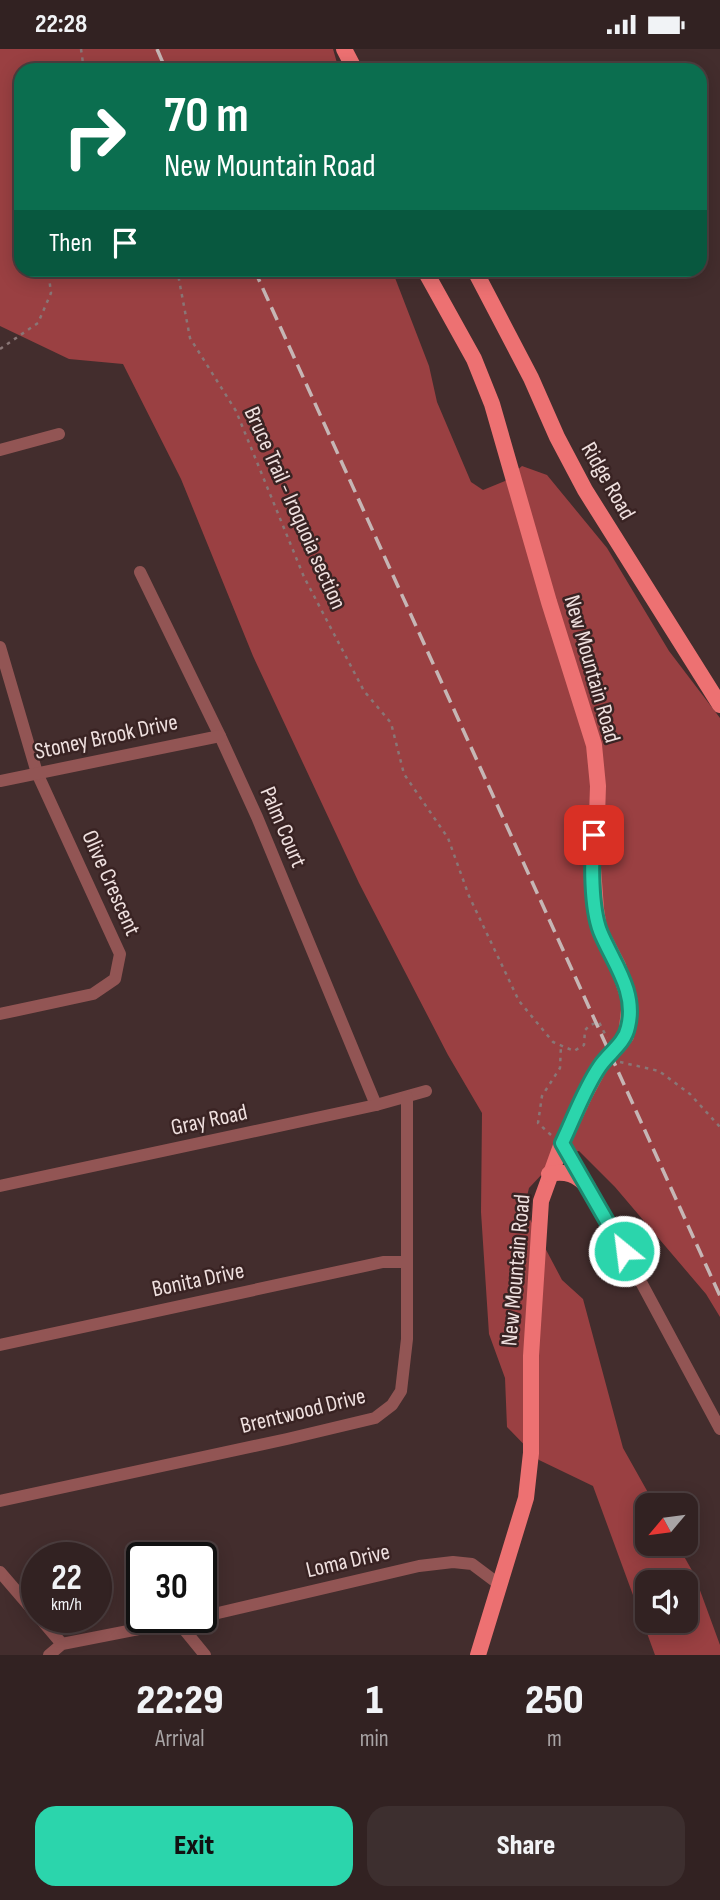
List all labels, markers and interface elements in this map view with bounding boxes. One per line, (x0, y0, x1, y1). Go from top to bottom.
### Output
text: 22:28 (35, 9, 87, 40)
text: 70 m (164, 87, 249, 146)
icon: right (49, 91, 140, 182)
text: New Mountain Road (164, 147, 376, 186)
icon: arrive (106, 224, 144, 262)
text: Then (49, 228, 92, 259)
street label: Bruce Trail - Iroquoia section (238, 402, 352, 614)
street label: Ridge Road (575, 437, 641, 525)
street label: New Mountain Road (558, 592, 626, 746)
street label: Stoney Brook Drive (32, 708, 180, 766)
street label: Palm Court (254, 782, 312, 872)
pin (564, 805, 624, 865)
icon: arrive (575, 816, 613, 854)
street label: Olive Crescent (75, 826, 147, 940)
street label: Gray Road (168, 1098, 250, 1142)
street label: New Mountain Road (495, 1193, 537, 1347)
position arrow (587, 1214, 661, 1288)
street label: Bonita Drive (149, 1257, 247, 1303)
street label: Brentwood Drive (237, 1382, 369, 1440)
north arrow (635, 1493, 698, 1556)
map controls (635, 1493, 698, 1633)
street label: Loma Drive (303, 1538, 393, 1584)
speed limit sign: 30 (126, 1542, 217, 1633)
text: 22 (51, 1557, 82, 1600)
button: sound (635, 1570, 698, 1633)
text: km/h (51, 1594, 82, 1615)
text: 22:29 (136, 1675, 223, 1726)
text: 1 (366, 1675, 383, 1726)
text: 250 (525, 1675, 584, 1726)
text: Arrival (155, 1725, 205, 1753)
text: min (360, 1725, 389, 1753)
text: m (547, 1725, 562, 1753)
button: Exit (35, 1806, 353, 1886)
button: Share (367, 1806, 685, 1886)

